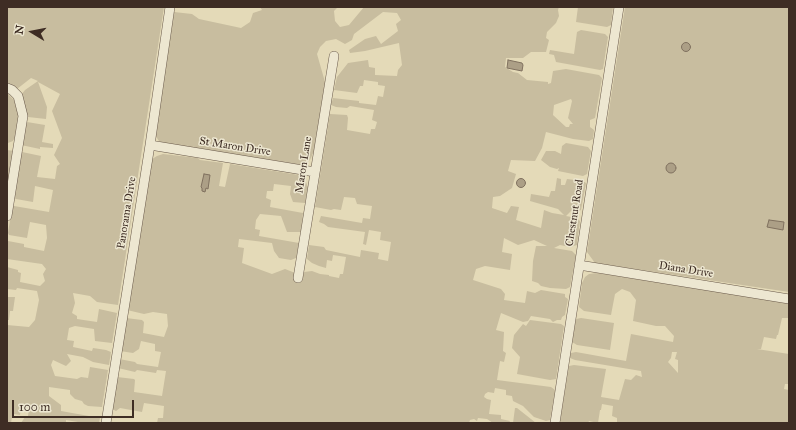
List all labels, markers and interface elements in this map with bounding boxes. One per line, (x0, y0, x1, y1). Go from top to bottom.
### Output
north arrow (12, 12, 52, 52)
text: N (12, 24, 27, 36)
street label: St Maron Drive (198, 135, 272, 159)
street label: Maron Lane (293, 136, 315, 194)
street label: Panorama Drive (115, 176, 139, 250)
street label: Chestnut Road (563, 179, 587, 247)
street label: Diana Drive (658, 259, 714, 281)
scale bar (14, 392, 136, 418)
text: 100 m (19, 400, 50, 414)

